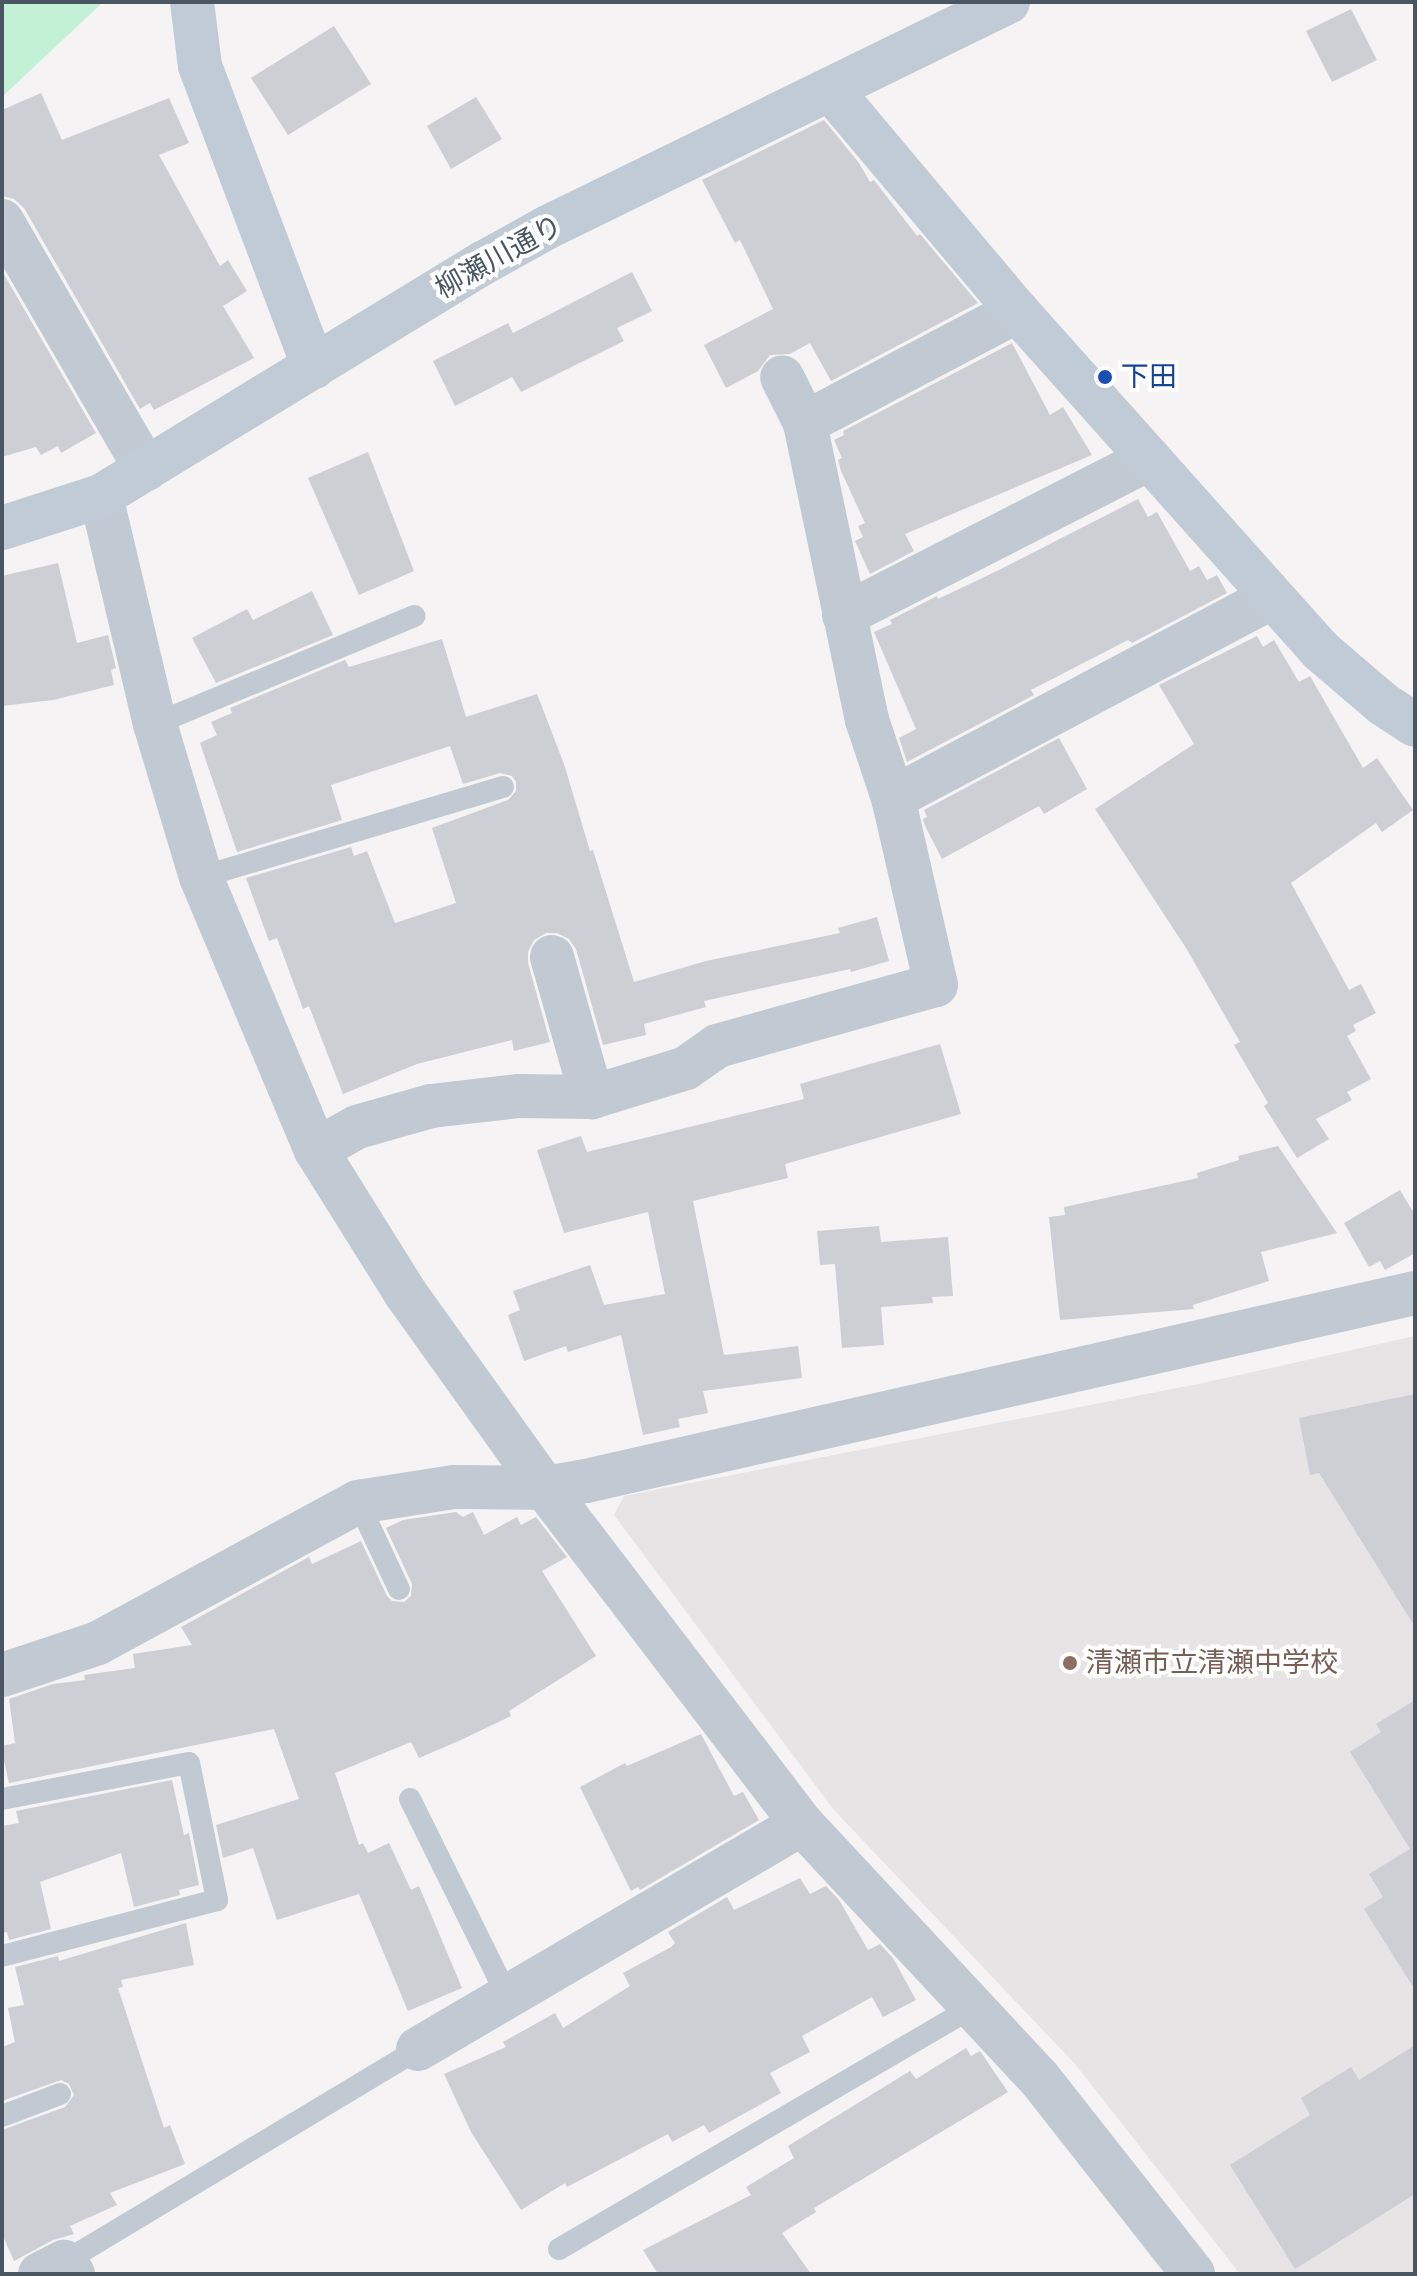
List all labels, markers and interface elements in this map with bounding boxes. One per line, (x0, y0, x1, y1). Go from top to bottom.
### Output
street label: 柳瀬川通り (430, 208, 568, 306)
place label: 下田 (1121, 360, 1177, 394)
marker: 下田 (1096, 368, 1114, 386)
place label: 清瀬市立清瀬中学校 (1086, 1646, 1338, 1680)
marker: 清瀬市立清瀬中学校 (1061, 1654, 1079, 1672)

